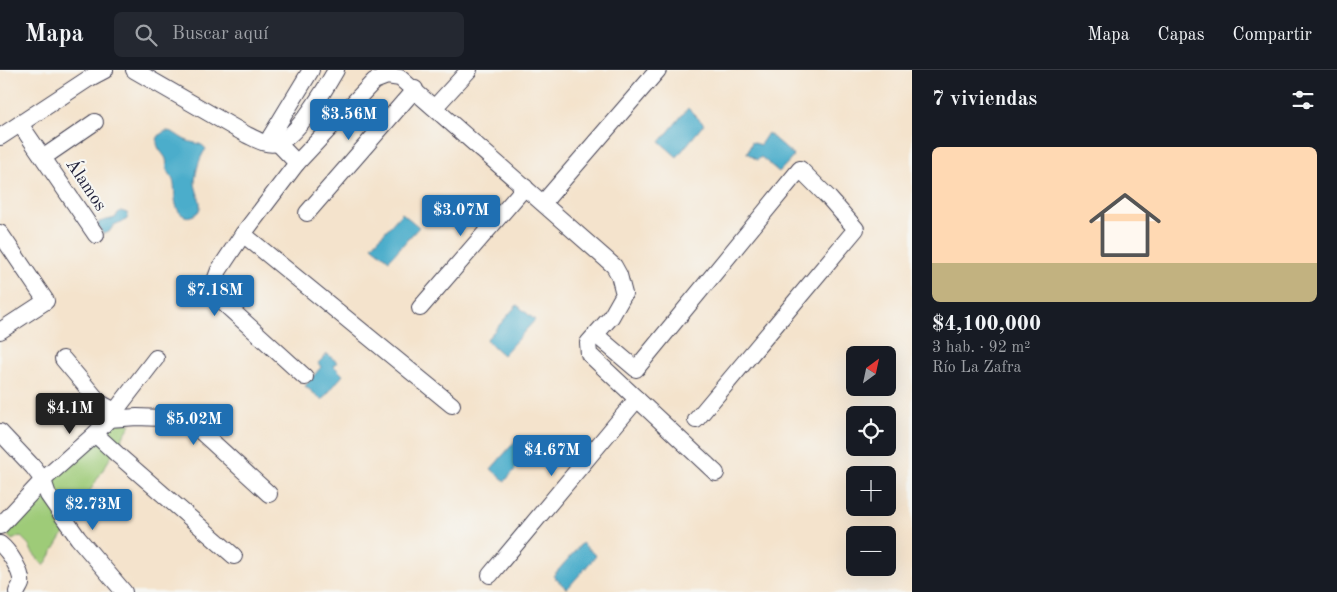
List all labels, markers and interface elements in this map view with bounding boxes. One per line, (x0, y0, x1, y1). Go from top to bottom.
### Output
search box (114, 12, 464, 57)
icon: search (132, 21, 160, 49)
text: Mapa (25, 23, 84, 47)
text: Buscar aquí (172, 25, 268, 44)
text: Mapa (1087, 26, 1130, 44)
text: Capas (1158, 26, 1205, 44)
text: Compartir (1233, 26, 1312, 44)
icon: filters (1289, 86, 1317, 114)
text: 7 viviendas (932, 89, 1037, 110)
pin: $3.56M (308, 98, 390, 141)
text: $3.56M (321, 107, 377, 123)
street label: Álamos (62, 153, 113, 214)
icon: home (1080, 180, 1170, 270)
pin: $3.07M (420, 194, 502, 237)
text: $3.07M (433, 203, 489, 219)
pin: $7.18M (174, 274, 256, 317)
text: $7.18M (187, 283, 243, 299)
text: $4,100,000 (932, 314, 1041, 335)
text: 3 hab. · 92 m² (932, 340, 1030, 356)
north arrow (846, 346, 896, 396)
map controls (846, 346, 896, 576)
text: Río La Zafra (932, 360, 1021, 376)
pin: $4.1M (35, 392, 105, 435)
text: $4.1M (47, 401, 93, 417)
pin: $5.02M (153, 404, 235, 446)
button: locate (846, 406, 896, 456)
text: $5.02M (166, 412, 222, 428)
pin: $4.67M (511, 434, 593, 477)
text: $4.67M (524, 443, 580, 459)
button: + (846, 466, 896, 516)
pin: $2.73M (52, 488, 134, 531)
text: $2.73M (65, 497, 121, 513)
button: − (846, 526, 896, 576)

